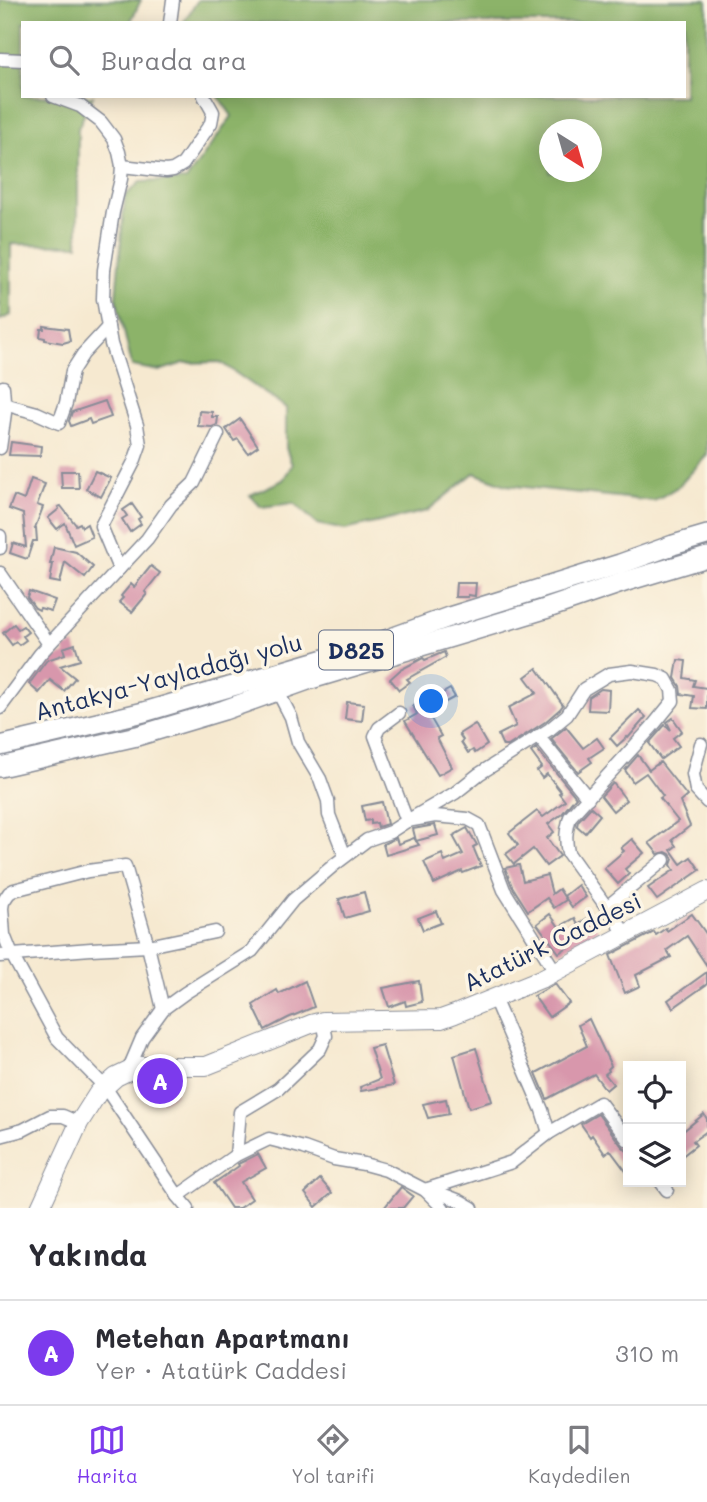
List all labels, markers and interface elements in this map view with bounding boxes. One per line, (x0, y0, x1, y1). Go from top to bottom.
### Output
search box (21, 21, 686, 98)
icon: search (45, 41, 83, 79)
text: Burada ara (101, 43, 247, 77)
north arrow (539, 119, 602, 182)
street label: Antakya-Yayladağı yolu (31, 625, 305, 727)
road number: D825 (319, 630, 393, 670)
your location (414, 684, 448, 718)
street label: Atatürk Caddesi (458, 884, 646, 998)
pin: A (137, 1055, 183, 1107)
map controls (623, 1061, 686, 1187)
button: locate (623, 1061, 686, 1124)
button: layers (623, 1124, 686, 1187)
text: Yakında (28, 1234, 147, 1274)
text: Metehan Apartmanı (95, 1321, 350, 1355)
text: A (43, 1338, 59, 1368)
text: 310 m (615, 1338, 679, 1368)
text: Yer · Atatürk Caddesi (95, 1355, 347, 1385)
tab: Harita (77, 1421, 138, 1488)
tab: Yol tarifi (291, 1421, 375, 1488)
tab: Kaydedilen (528, 1421, 630, 1488)

